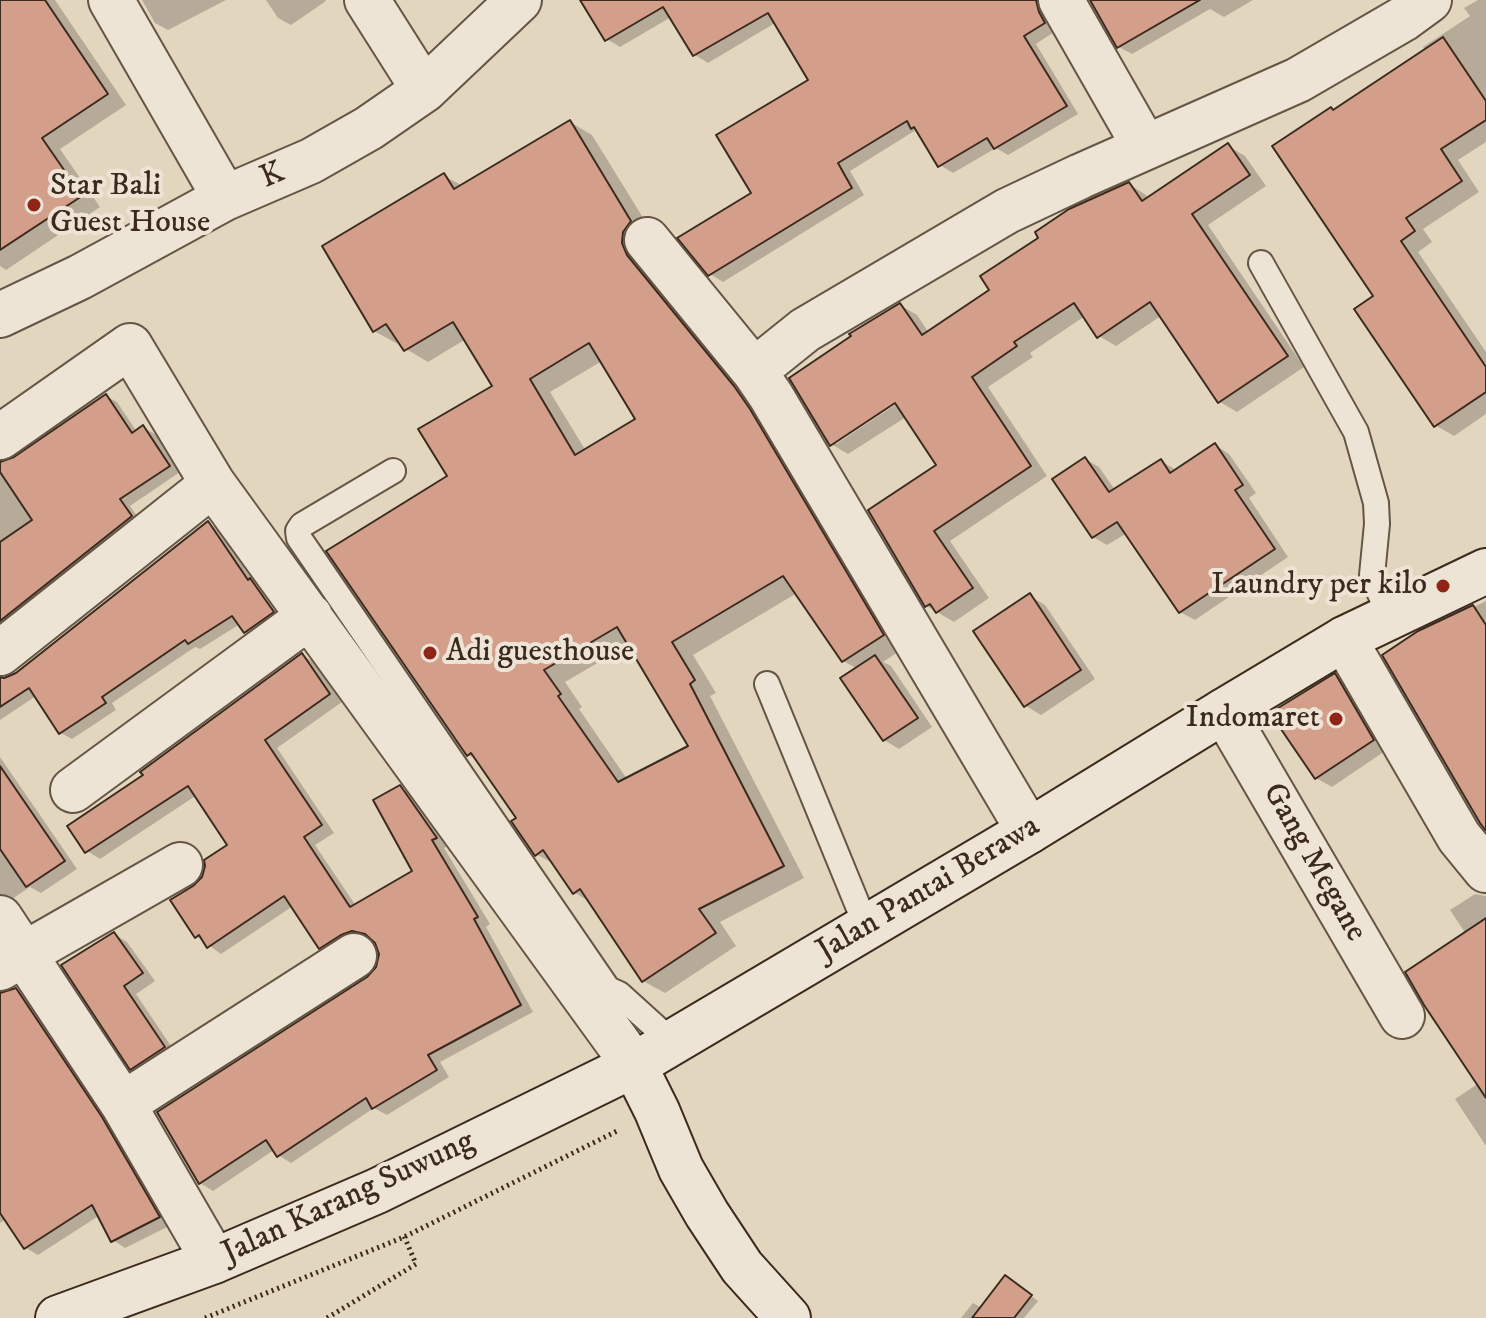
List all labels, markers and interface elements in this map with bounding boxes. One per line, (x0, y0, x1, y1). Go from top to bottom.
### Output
street label: K (255, 155, 291, 199)
place label: Star Bali Guest House (50, 168, 210, 243)
marker: Star Bali Guest House (25, 196, 43, 214)
place label: Laundry per kilo (1211, 567, 1427, 605)
marker: Laundry per kilo (1434, 577, 1452, 595)
place label: Adi guesthouse (446, 634, 634, 672)
marker: Adi guesthouse (421, 644, 439, 662)
place label: Indomaret (1186, 700, 1320, 738)
marker: Indomaret (1327, 710, 1345, 728)
street label: Gang Megane (1252, 777, 1374, 949)
street label: Jalan Pantai Berawa (811, 808, 1047, 972)
street label: Jalan Karang Suwung (217, 1124, 481, 1274)

